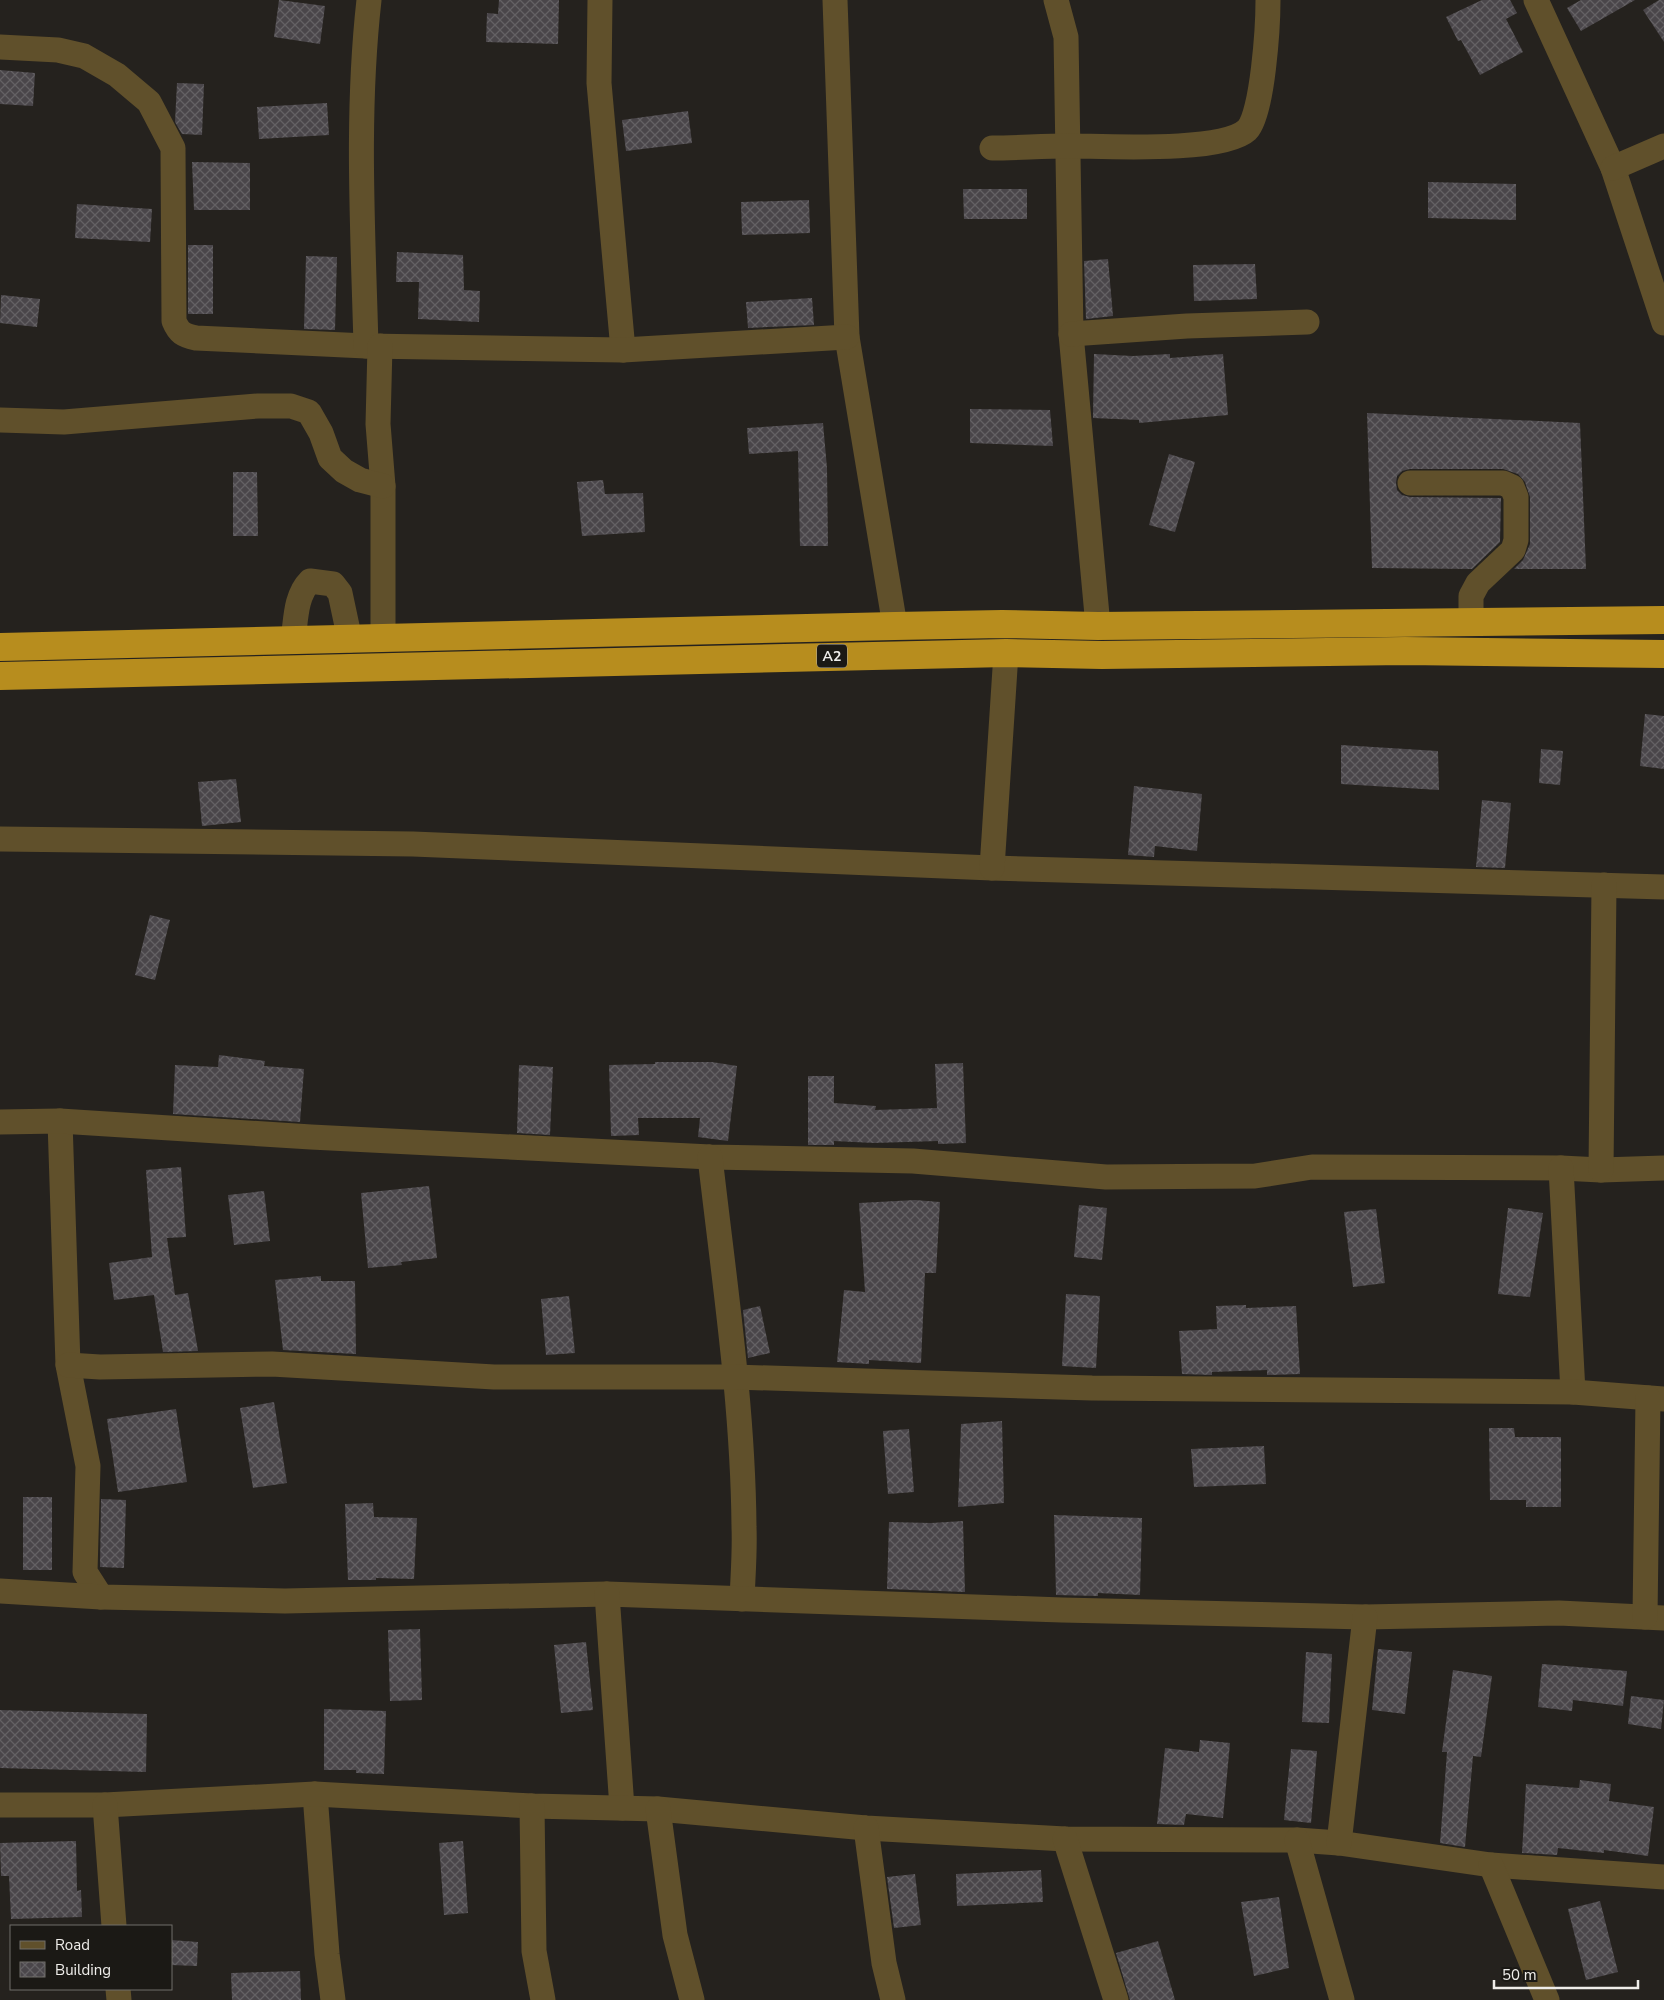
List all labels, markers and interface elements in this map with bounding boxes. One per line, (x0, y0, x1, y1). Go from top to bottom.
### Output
road number: A2 (817, 644, 847, 668)
legend (10, 1925, 172, 1990)
text: Road (55, 1935, 90, 1955)
scale bar (1494, 1958, 1638, 1990)
text: Building (55, 1960, 111, 1980)
text: 50 m (1502, 1965, 1537, 1985)

